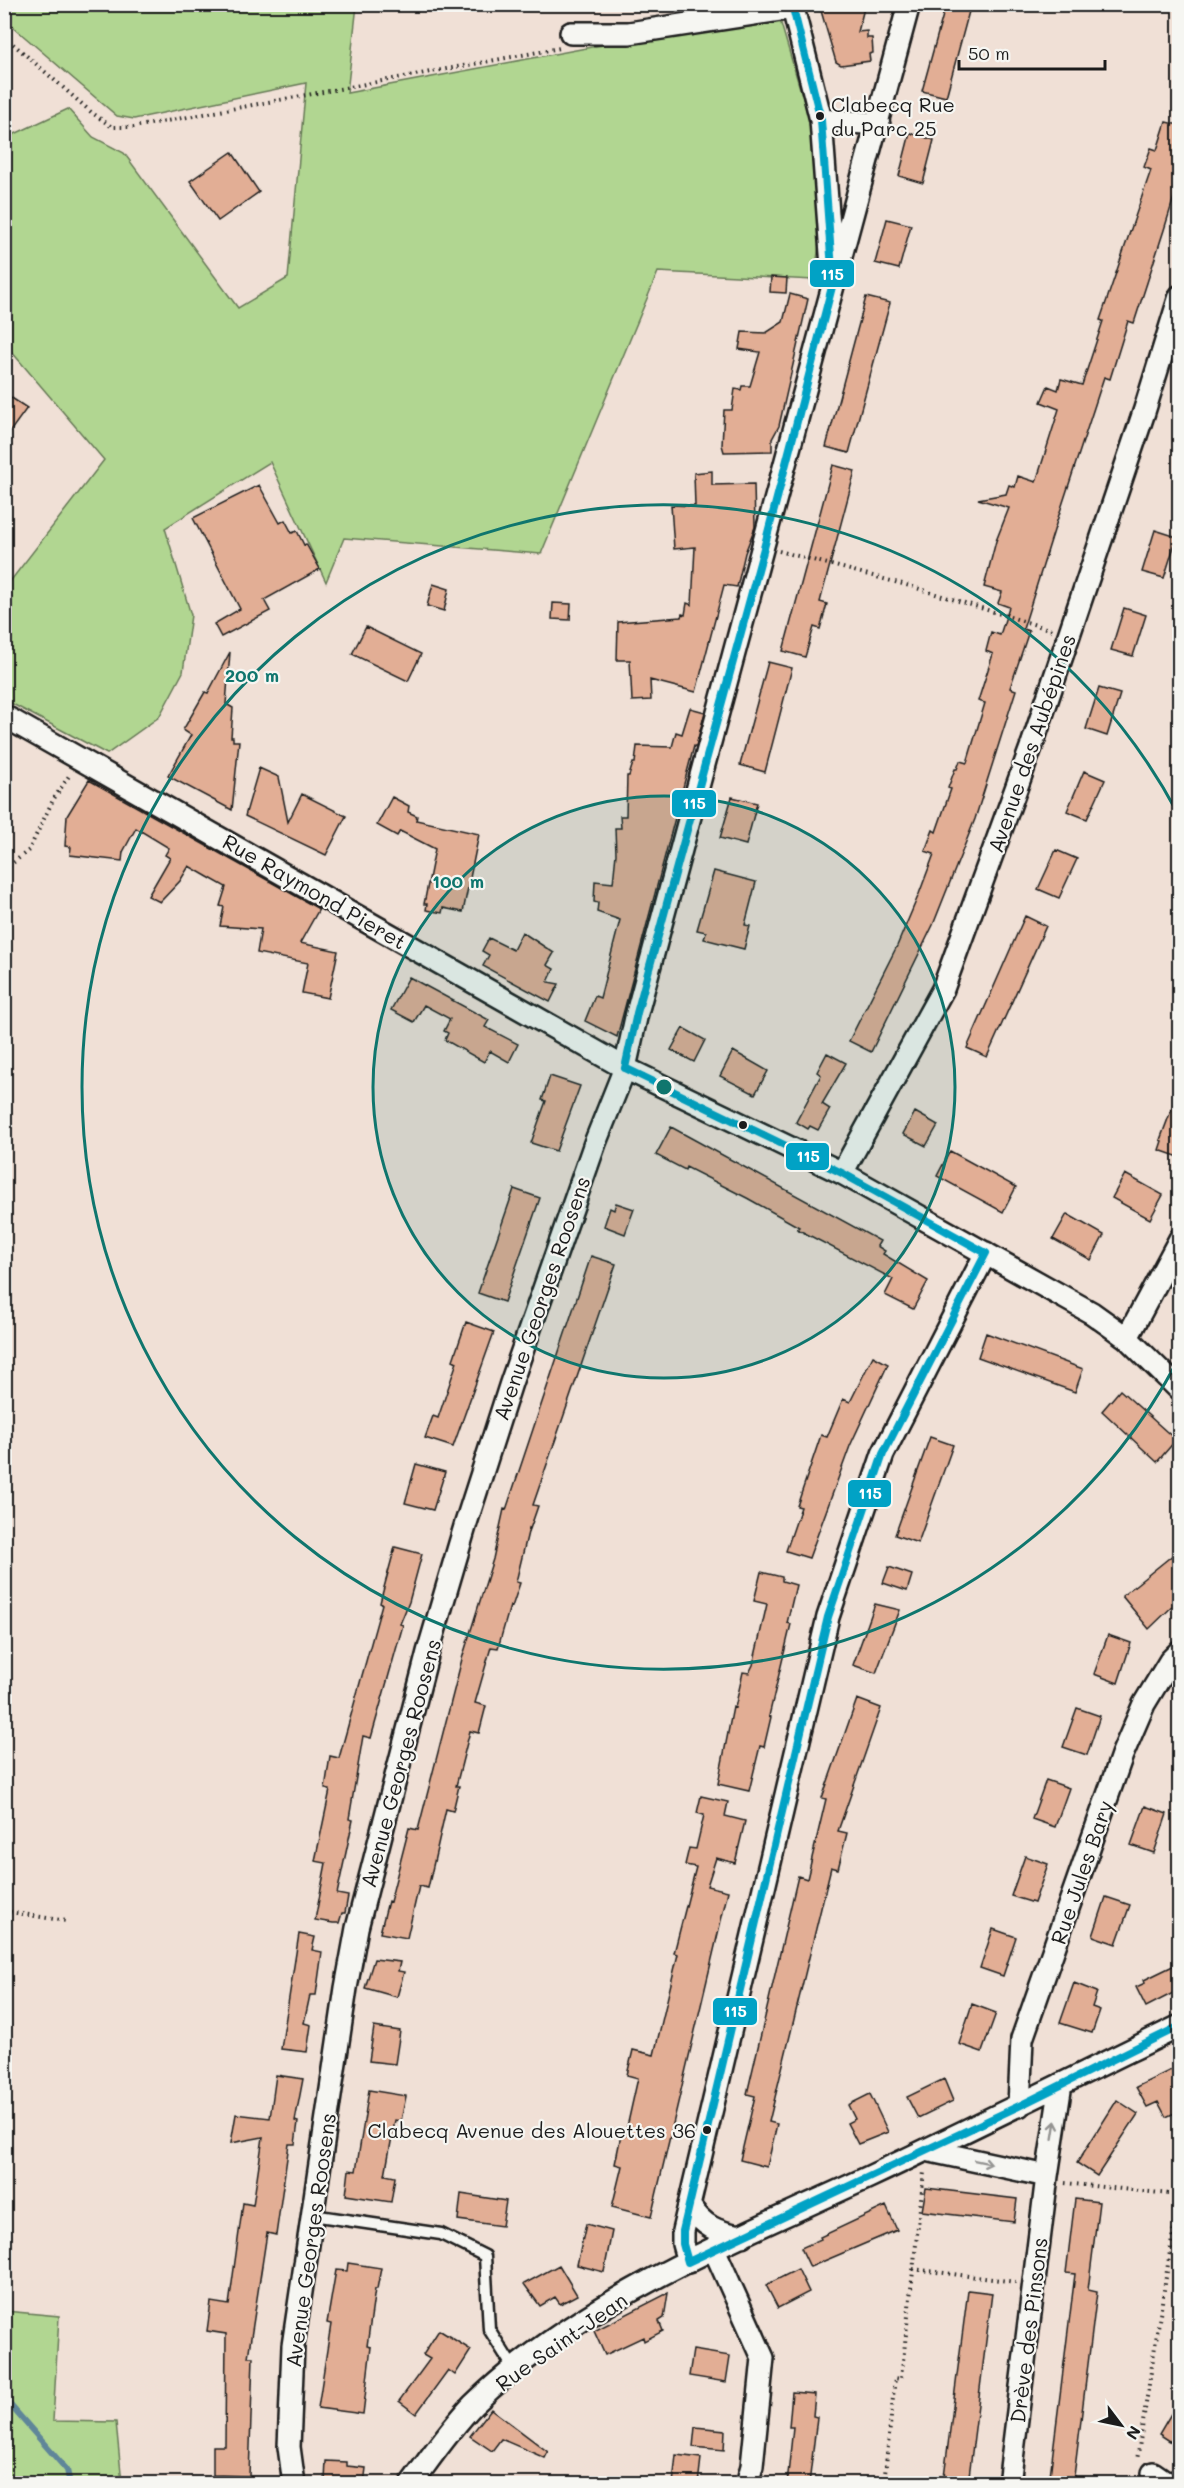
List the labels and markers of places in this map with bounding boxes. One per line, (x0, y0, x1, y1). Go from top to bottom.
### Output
place label: Clabecq Rue du Parc 25 (831, 91, 955, 141)
marker: Clabecq Rue du Parc 25 (814, 110, 826, 122)
centre of rings (654, 1077, 674, 1097)
unlabelled marker (737, 1119, 749, 1131)
place label: Clabecq Avenue des Alouettes 36 (367, 2117, 696, 2143)
marker: Clabecq Avenue des Alouettes 36 (701, 2124, 713, 2136)

